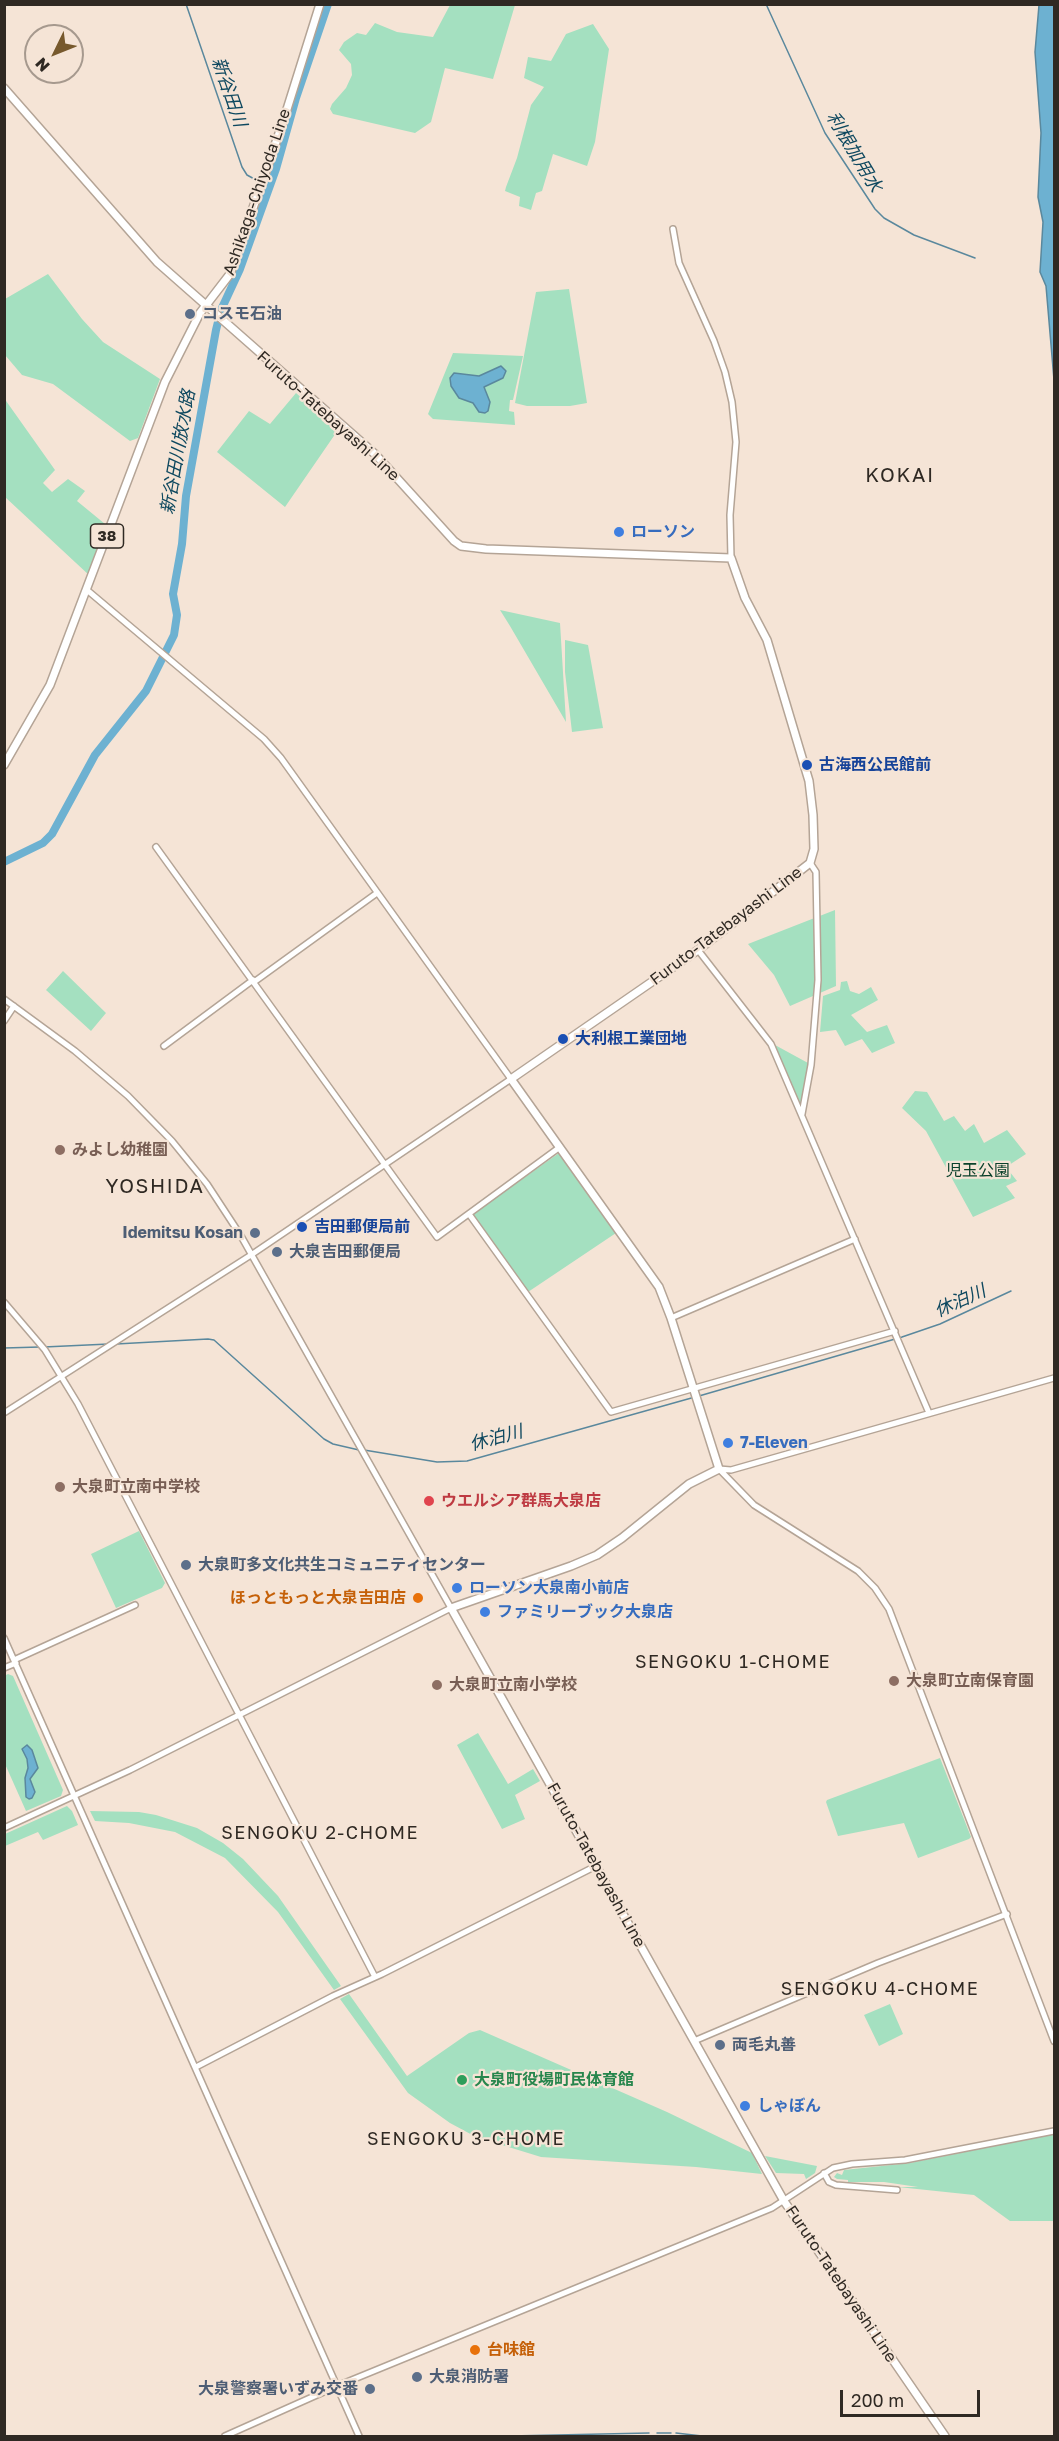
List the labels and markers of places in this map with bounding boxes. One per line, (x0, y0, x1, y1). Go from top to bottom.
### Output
place label: コスモ石油 (202, 304, 282, 324)
marker: コスモ石油 (183, 307, 197, 321)
place label: ローソン (631, 522, 695, 542)
marker: ローソン (612, 525, 626, 539)
place label: 古海西公民館前 (819, 755, 931, 775)
marker: 古海西公民館前 (800, 758, 814, 772)
place label: 大利根工業団地 (575, 1029, 687, 1049)
marker: 大利根工業団地 (556, 1032, 570, 1046)
place label: みよし幼稚園 (72, 1140, 168, 1160)
marker: みよし幼稚園 (53, 1143, 67, 1157)
place label: 吉田郵便局前 (314, 1217, 410, 1237)
marker: 吉田郵便局前 (295, 1220, 309, 1234)
place label: Idemitsu Kosan (122, 1223, 243, 1243)
marker: Idemitsu Kosan (248, 1226, 262, 1240)
place label: 大泉吉田郵便局 (289, 1242, 401, 1262)
marker: 大泉吉田郵便局 (270, 1245, 284, 1259)
place label: 7-Eleven (740, 1433, 808, 1453)
marker: 7-Eleven (721, 1436, 735, 1450)
place label: 大泉町立南中学校 (72, 1477, 200, 1497)
marker: 大泉町立南中学校 (53, 1480, 67, 1494)
place label: ウエルシア群馬大泉店 (441, 1491, 601, 1511)
marker: ウエルシア群馬大泉店 (422, 1494, 436, 1508)
place label: 大泉町多文化共生コミュニティセンター (198, 1555, 486, 1575)
marker: 大泉町多文化共生コミュニティセンター (179, 1558, 193, 1572)
place label: ローソン大泉南小前店 (469, 1578, 629, 1598)
marker: ローソン大泉南小前店 (450, 1581, 464, 1595)
place label: ほっともっと大泉吉田店 (230, 1588, 406, 1608)
marker: ほっともっと大泉吉田店 (411, 1591, 425, 1605)
place label: ファミリーブック大泉店 (497, 1602, 673, 1622)
marker: ファミリーブック大泉店 (478, 1605, 492, 1619)
place label: 大泉町立南保育園 (906, 1671, 1034, 1691)
marker: 大泉町立南保育園 (887, 1674, 901, 1688)
place label: 大泉町立南小学校 (449, 1675, 577, 1695)
marker: 大泉町立南小学校 (430, 1678, 444, 1692)
place label: 両毛丸善 (732, 2035, 796, 2055)
marker: 両毛丸善 (713, 2038, 727, 2052)
place label: 大泉町役場町民体育館 (474, 2070, 634, 2090)
marker: 大泉町役場町民体育館 (455, 2073, 469, 2087)
place label: しゃぼん (757, 2096, 821, 2116)
marker: しゃぼん (738, 2099, 752, 2113)
place label: 台味館 (487, 2340, 535, 2360)
marker: 台味館 (468, 2343, 482, 2357)
place label: 大泉消防署 (429, 2367, 509, 2387)
marker: 大泉消防署 (410, 2370, 424, 2384)
place label: 大泉警察署いずみ交番 (198, 2379, 358, 2399)
marker: 大泉警察署いずみ交番 (363, 2382, 377, 2396)

